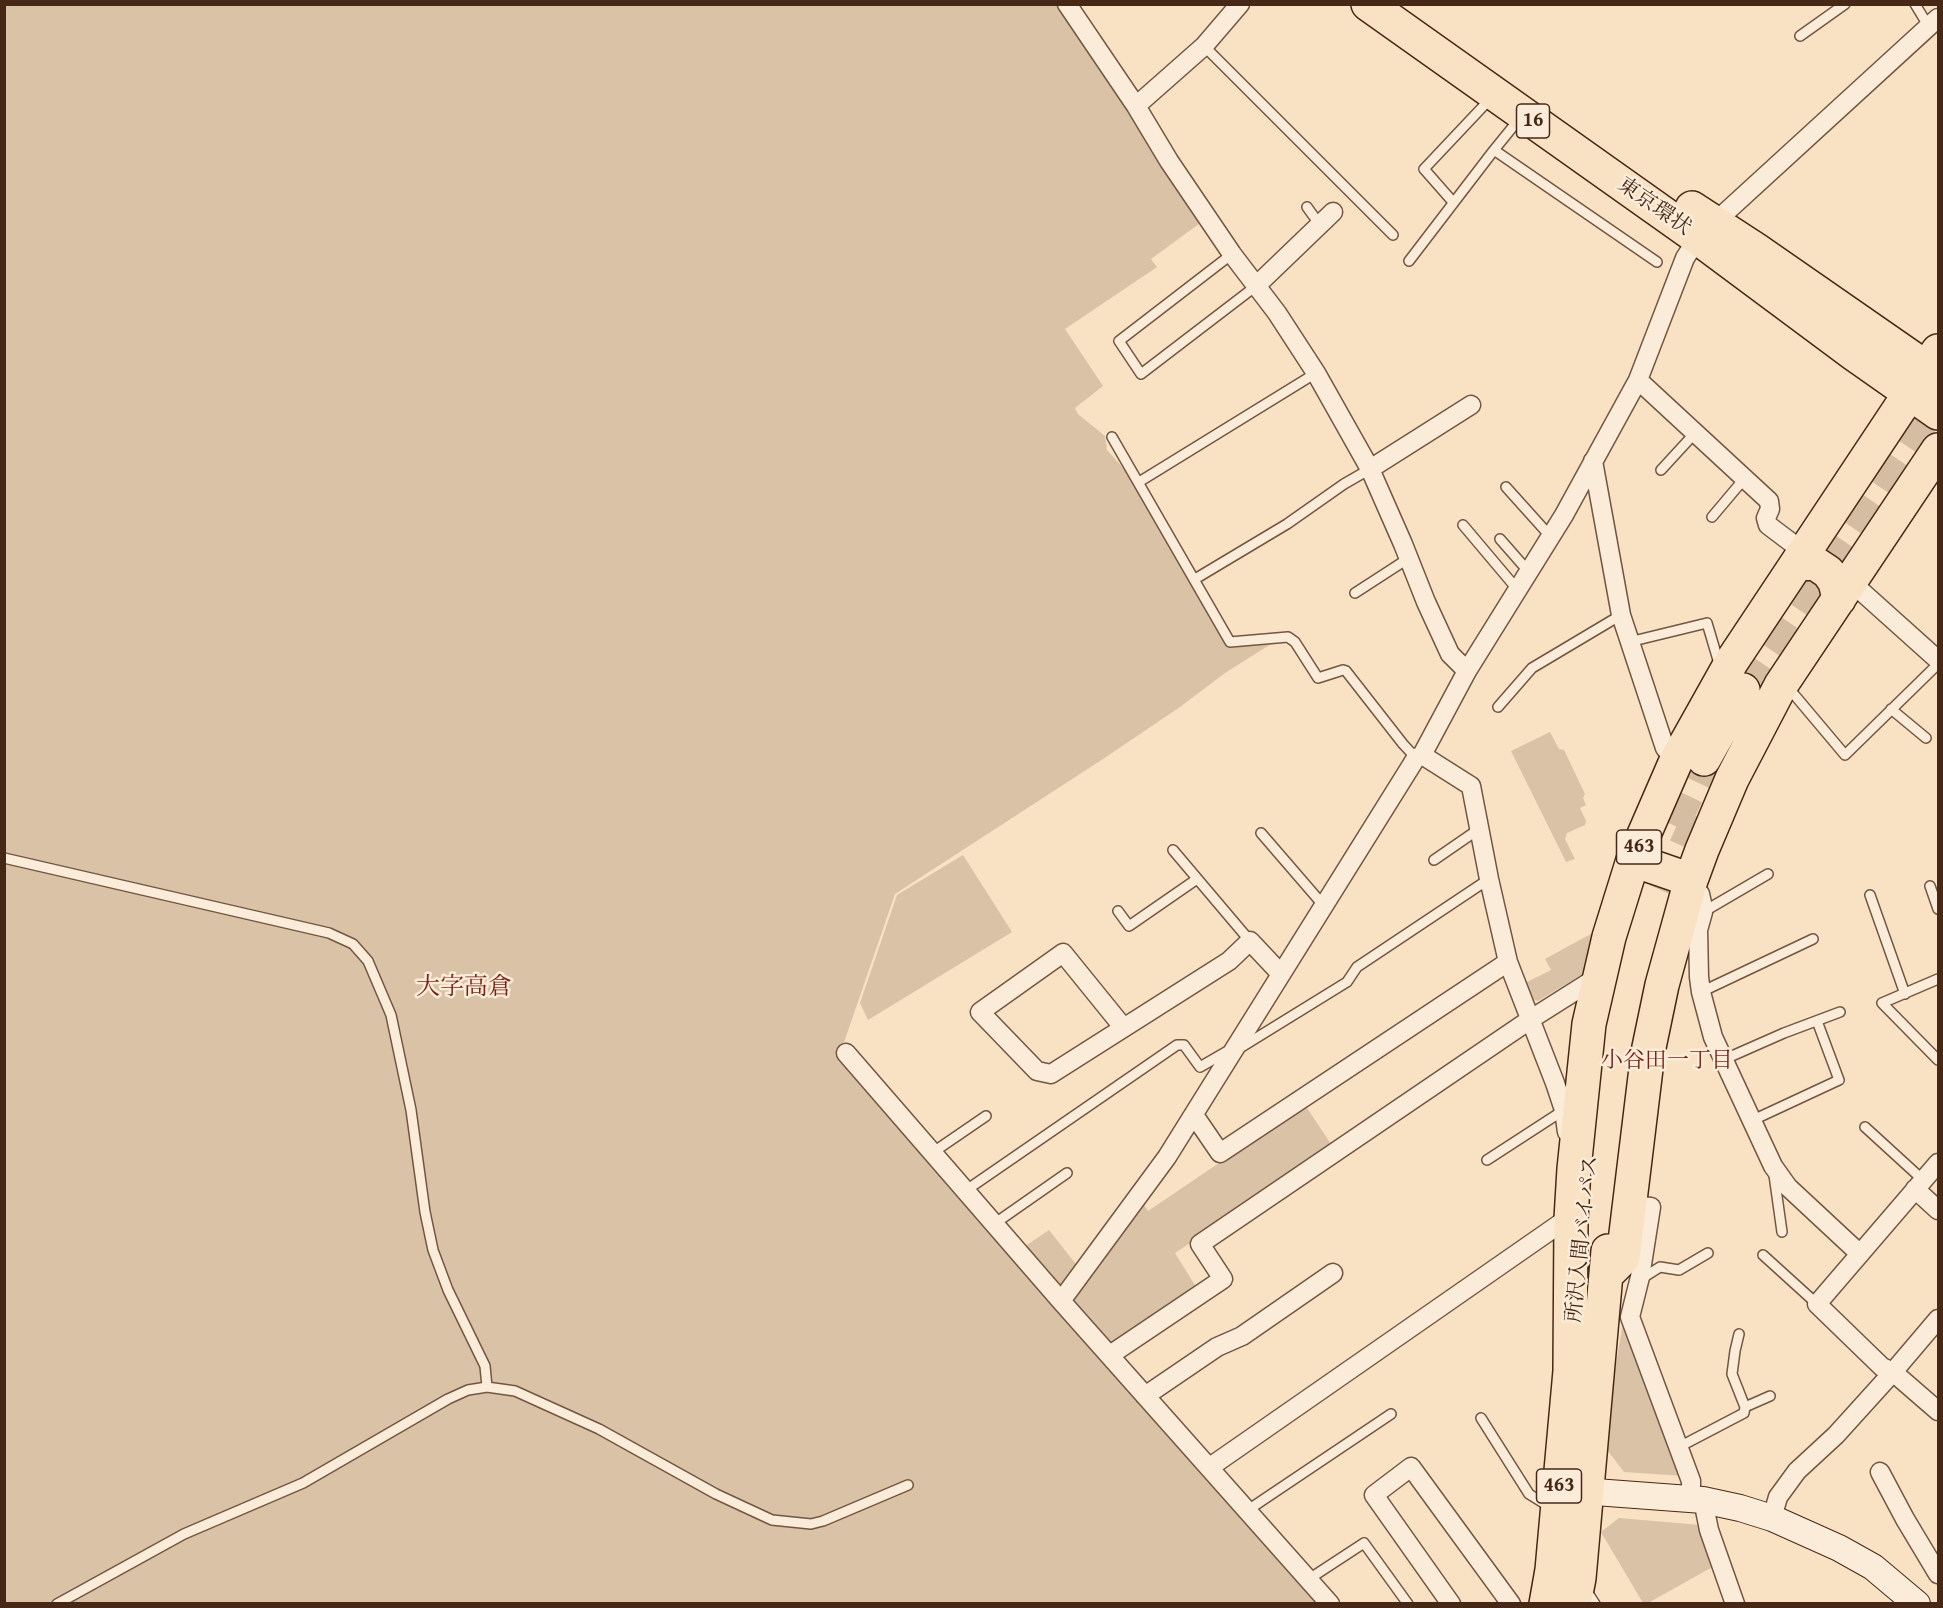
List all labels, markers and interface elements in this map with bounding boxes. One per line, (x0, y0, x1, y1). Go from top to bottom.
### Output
road number: 16 (1516, 104, 1550, 138)
street label: 東京環状 (1612, 173, 1696, 241)
road number: 463 (1616, 830, 1662, 864)
district label: 大字高倉 (416, 974, 512, 1002)
district label: 小谷田一丁目 (1601, 1048, 1733, 1074)
street label: 所沢入間バイパス (1562, 1154, 1604, 1324)
road number: 463 (1536, 1469, 1582, 1503)

